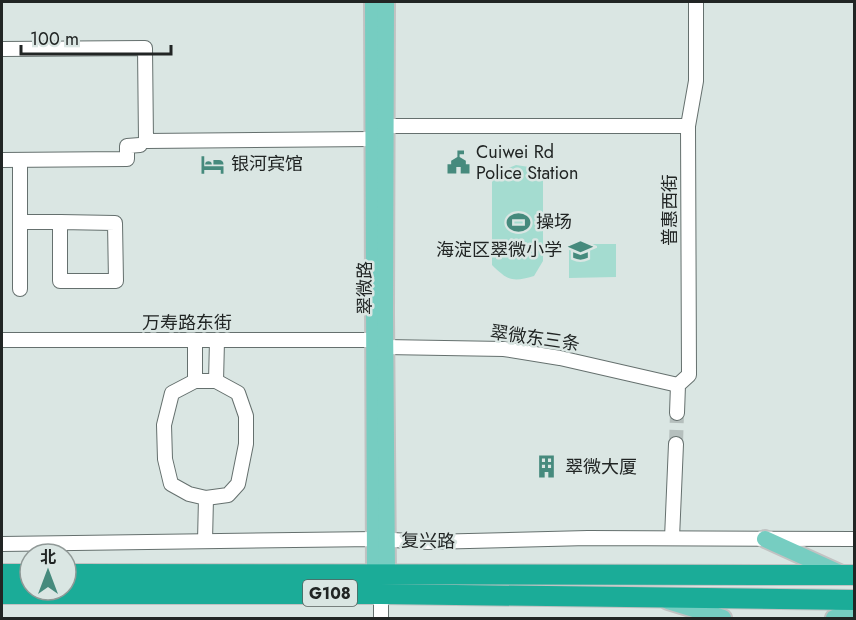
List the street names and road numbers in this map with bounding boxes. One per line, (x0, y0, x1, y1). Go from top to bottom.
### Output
street label: 普惠西街 (657, 174, 683, 246)
street label: 翠微路 (352, 261, 378, 315)
street label: 万寿路东街 (142, 310, 232, 336)
street label: 翠微东三条 (489, 319, 581, 357)
street label: 复兴路 (401, 528, 455, 554)
road number: G108 (303, 580, 357, 606)

